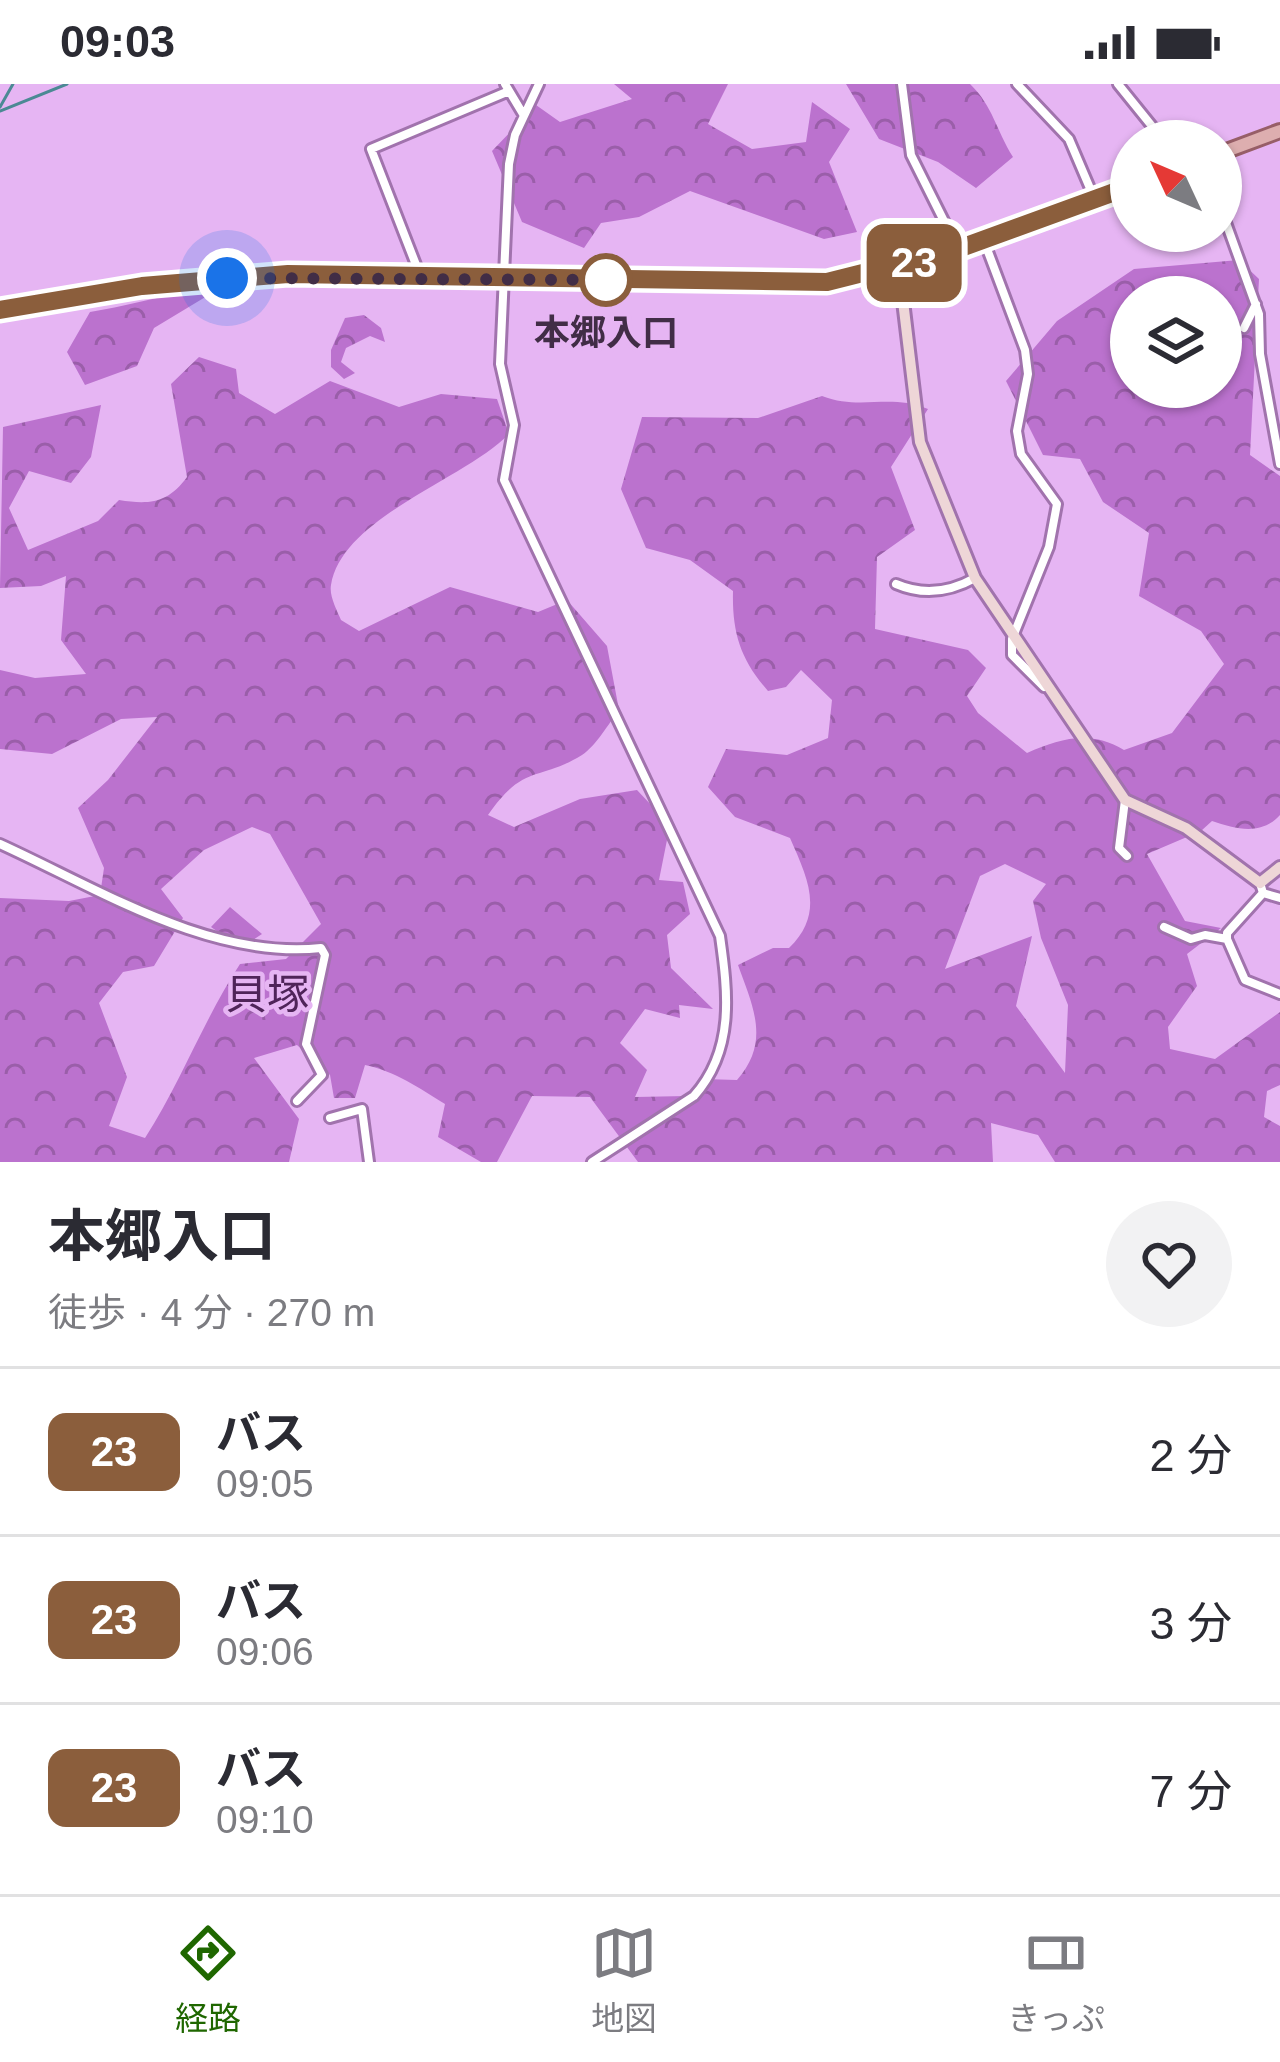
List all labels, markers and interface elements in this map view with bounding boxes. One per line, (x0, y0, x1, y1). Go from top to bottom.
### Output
text: 09:03 (60, 16, 175, 67)
north arrow (1110, 120, 1242, 252)
map controls (1110, 120, 1242, 408)
line badge: 23 (860, 224, 968, 302)
text: 23 (891, 239, 937, 286)
your location (197, 248, 257, 308)
marker: 本郷入口 (581, 255, 631, 305)
button: layers (1110, 276, 1242, 408)
place label: 本郷入口 (534, 312, 678, 353)
district label: 貝塚 (225, 971, 309, 1018)
button: heart (1106, 1201, 1232, 1327)
text: 本郷入口 (48, 1204, 276, 1268)
text: 徒歩 · 4 分 · 270 m (48, 1291, 375, 1334)
text: バス (216, 1408, 306, 1459)
text: 23 (91, 1428, 137, 1475)
text: 2 分 (1149, 1430, 1232, 1481)
text: 09:05 (216, 1462, 314, 1505)
text: バス (216, 1576, 306, 1627)
text: 23 (91, 1596, 137, 1643)
text: 3 分 (1149, 1598, 1232, 1649)
text: 09:06 (216, 1630, 314, 1673)
text: バス (216, 1744, 306, 1795)
text: 23 (91, 1764, 137, 1811)
text: 7 分 (1149, 1766, 1232, 1817)
text: 09:10 (216, 1798, 314, 1841)
tab: 経路 (175, 1920, 241, 2040)
tab: 地図 (591, 1920, 657, 2040)
tab: きっぷ (1007, 1920, 1105, 2040)

